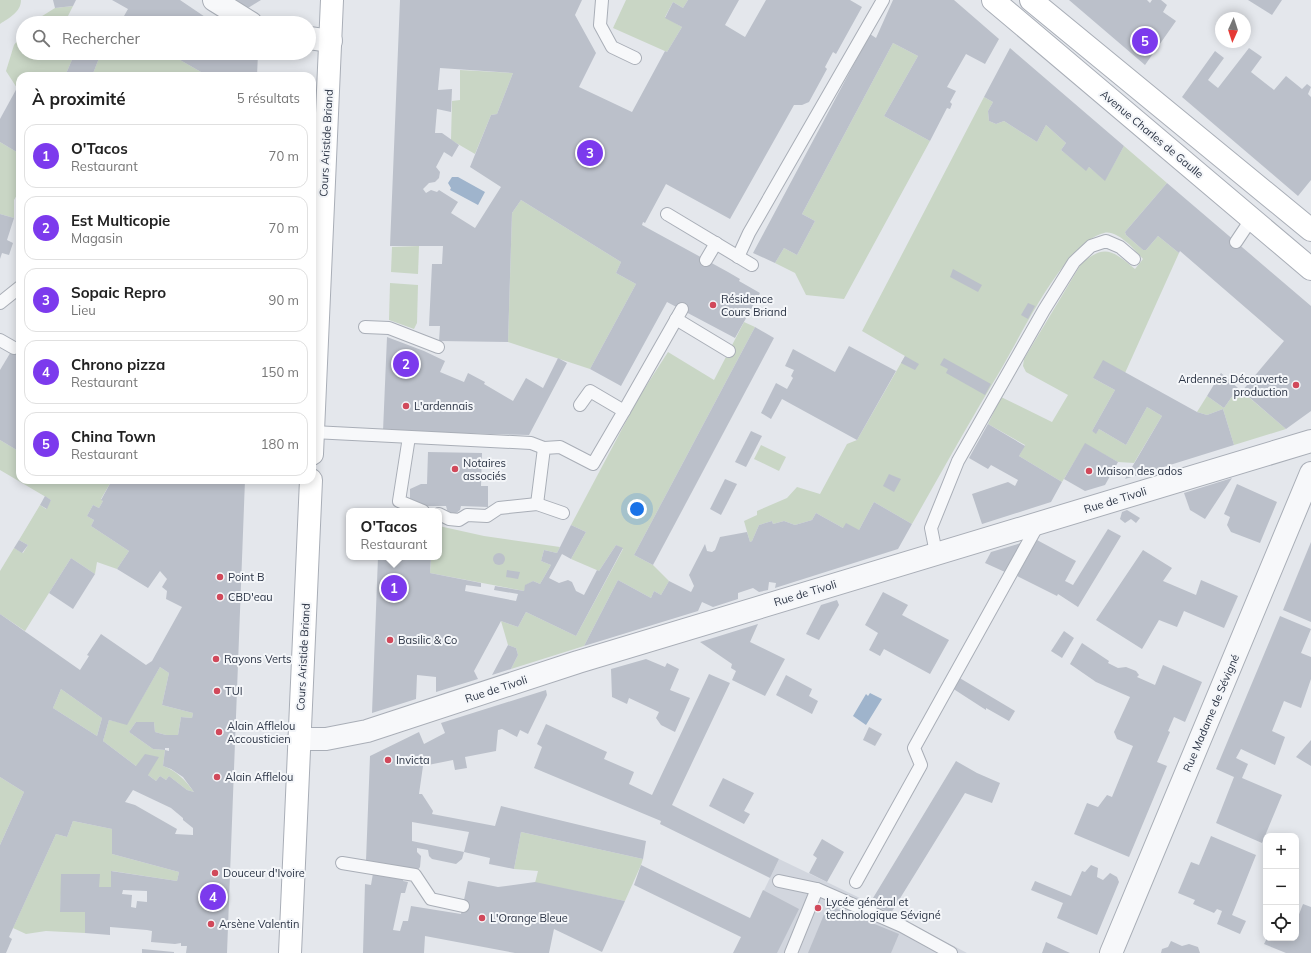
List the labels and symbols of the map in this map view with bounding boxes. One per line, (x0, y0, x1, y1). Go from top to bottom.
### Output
north arrow (1215, 12, 1251, 48)
pin: 5 (1132, 26, 1158, 56)
street label: Avenue Charles de Gaulle (1098, 87, 1206, 181)
street label: Cours Aristide Briand (316, 89, 336, 197)
pin: 3 (577, 138, 603, 168)
place label: Résidence Cours Briand (721, 292, 787, 319)
marker: Résidence Cours Briand (708, 300, 718, 310)
pin: 2 (393, 349, 419, 379)
place label: Ardennes Découverte production (1178, 372, 1288, 399)
marker: Ardennes Découverte production (1291, 380, 1301, 390)
place label: L'ardennais (414, 399, 473, 413)
marker: L'ardennais (401, 401, 411, 411)
place label: Notaires associés (463, 456, 506, 483)
marker: Notaires associés (450, 464, 460, 474)
place label: Maison des ados (1097, 464, 1183, 478)
marker: Maison des ados (1084, 466, 1094, 476)
street label: Rue de Tivoli (1082, 484, 1148, 516)
your location (627, 499, 647, 519)
place label: Point B (228, 570, 264, 584)
marker: Point B (215, 572, 225, 582)
pin: 1 (381, 573, 407, 603)
street label: Rue de Tivoli (772, 577, 838, 609)
place label: CBD'eau (228, 590, 273, 604)
marker: CBD'eau (215, 592, 225, 602)
street label: Cours Aristide Briand (293, 603, 313, 711)
place label: Basilic & Co (398, 633, 457, 647)
marker: Basilic & Co (385, 635, 395, 645)
place label: Rayons Verts (224, 652, 292, 666)
street label: Rue Madame de Sévigné (1180, 652, 1242, 774)
marker: Rayons Verts (211, 654, 221, 664)
street label: Rue de Tivoli (463, 672, 529, 706)
place label: TUI (225, 684, 243, 698)
marker: TUI (212, 686, 222, 696)
place label: Alain Afflelou Accousticien (227, 719, 295, 746)
marker: Alain Afflelou Accousticien (214, 727, 224, 737)
place label: Invicta (396, 753, 430, 767)
marker: Invicta (383, 755, 393, 765)
place label: Alain Afflelou (225, 770, 293, 784)
marker: Alain Afflelou (212, 772, 222, 782)
place label: Douceur d'Ivoire (223, 866, 305, 880)
marker: Douceur d'Ivoire (210, 868, 220, 878)
pin: 4 (200, 882, 226, 912)
place label: Lycée général et technologique Sévigné (826, 895, 941, 922)
marker: Lycée général et technologique Sévigné (813, 903, 823, 913)
place label: L'Orange Bleue (490, 911, 568, 925)
marker: L'Orange Bleue (477, 913, 487, 923)
place label: Arsène Valentin (219, 917, 299, 931)
marker: Arsène Valentin (206, 919, 216, 929)

